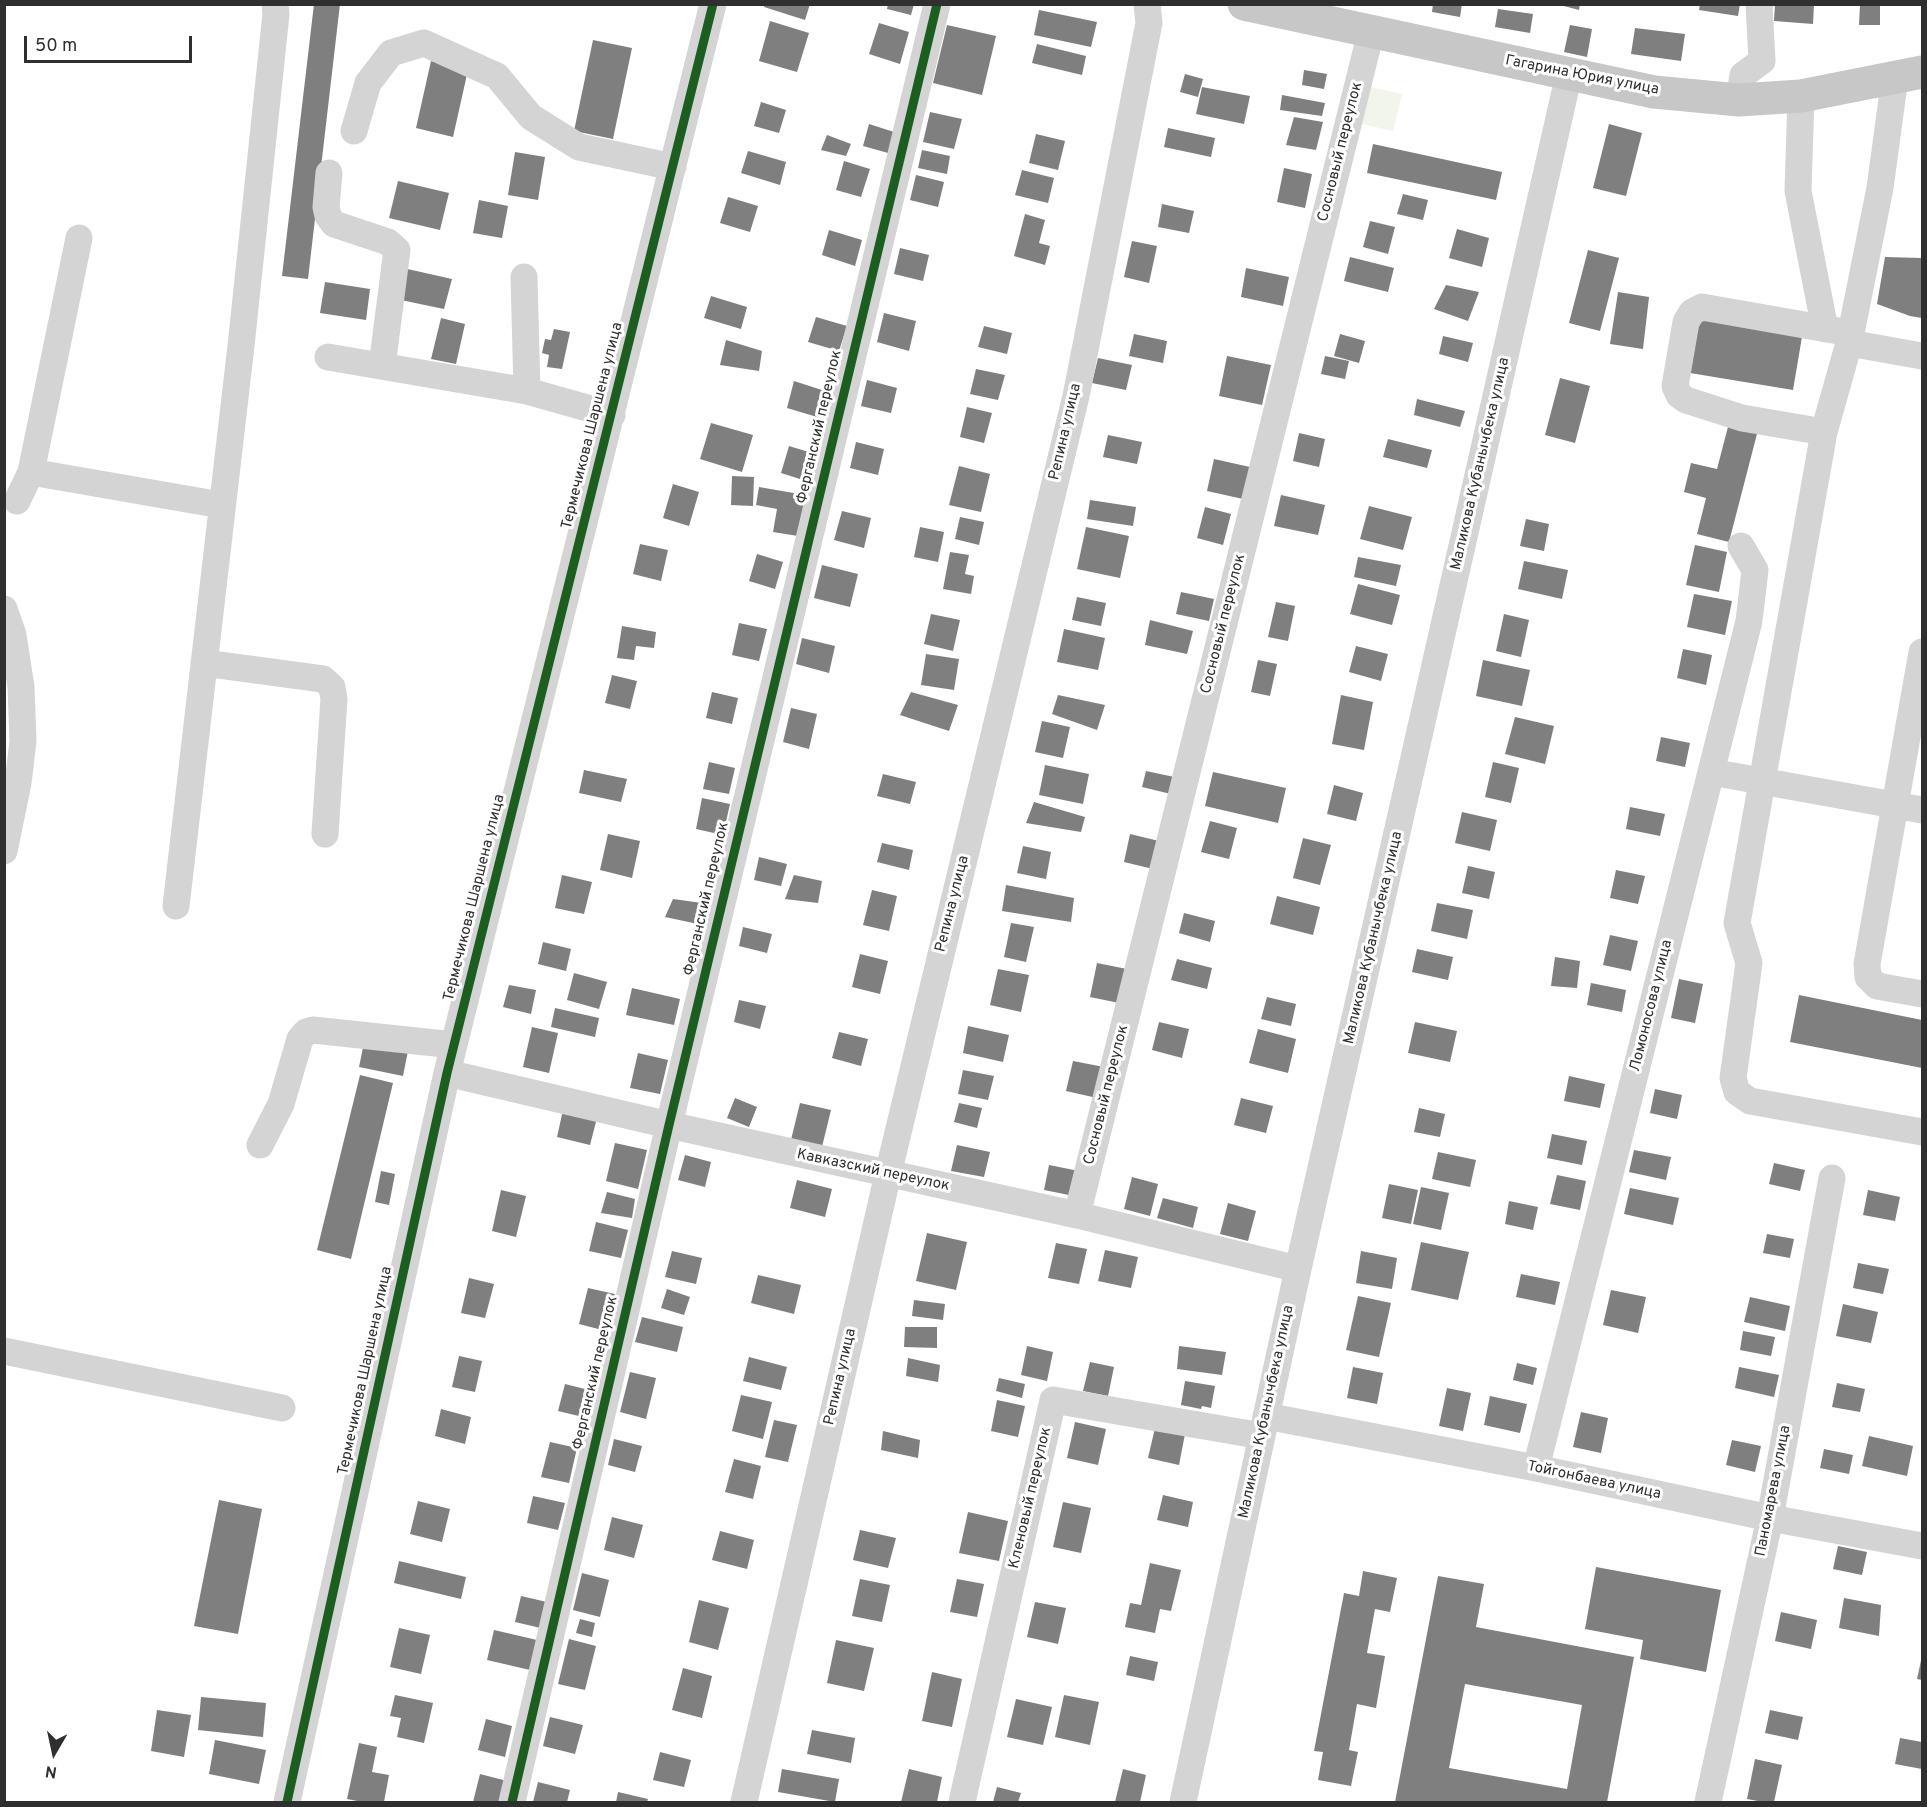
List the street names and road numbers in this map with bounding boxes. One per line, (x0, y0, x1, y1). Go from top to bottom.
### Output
street label: Гагарина Юрия улица (1504, 52, 1660, 100)
street label: Сосновый переулок (1315, 80, 1367, 224)
street label: Термечикова Шаршена улица (559, 321, 627, 531)
street label: Ферганский переулок (794, 348, 846, 506)
street label: Маликова Кубанычбека улица (1448, 356, 1514, 572)
street label: Репина улица (1046, 382, 1086, 482)
street label: Сосновый переулок (1198, 552, 1250, 696)
street label: Термечикова Шаршена улица (441, 793, 509, 1003)
street label: Ферганский переулок (681, 820, 733, 978)
street label: Маликова Кубанычбека улица (1341, 830, 1407, 1046)
street label: Репина улица (932, 854, 974, 954)
street label: Ломоносова улица (1627, 938, 1677, 1074)
street label: Сосновый переулок (1081, 1023, 1133, 1167)
street label: Кавказский переулок (795, 1146, 951, 1196)
street label: Термечикова Шаршена улица (335, 1265, 397, 1477)
street label: Ферганский переулок (570, 1294, 622, 1452)
street label: Маликова Кубанычбека улица (1236, 1304, 1298, 1520)
street label: Репина улица (821, 1327, 861, 1427)
street label: Паномарева улица (1752, 1424, 1796, 1558)
street label: Кленовый переулок (1006, 1425, 1056, 1571)
street label: Тойгонбаева улица (1525, 1458, 1663, 1504)

